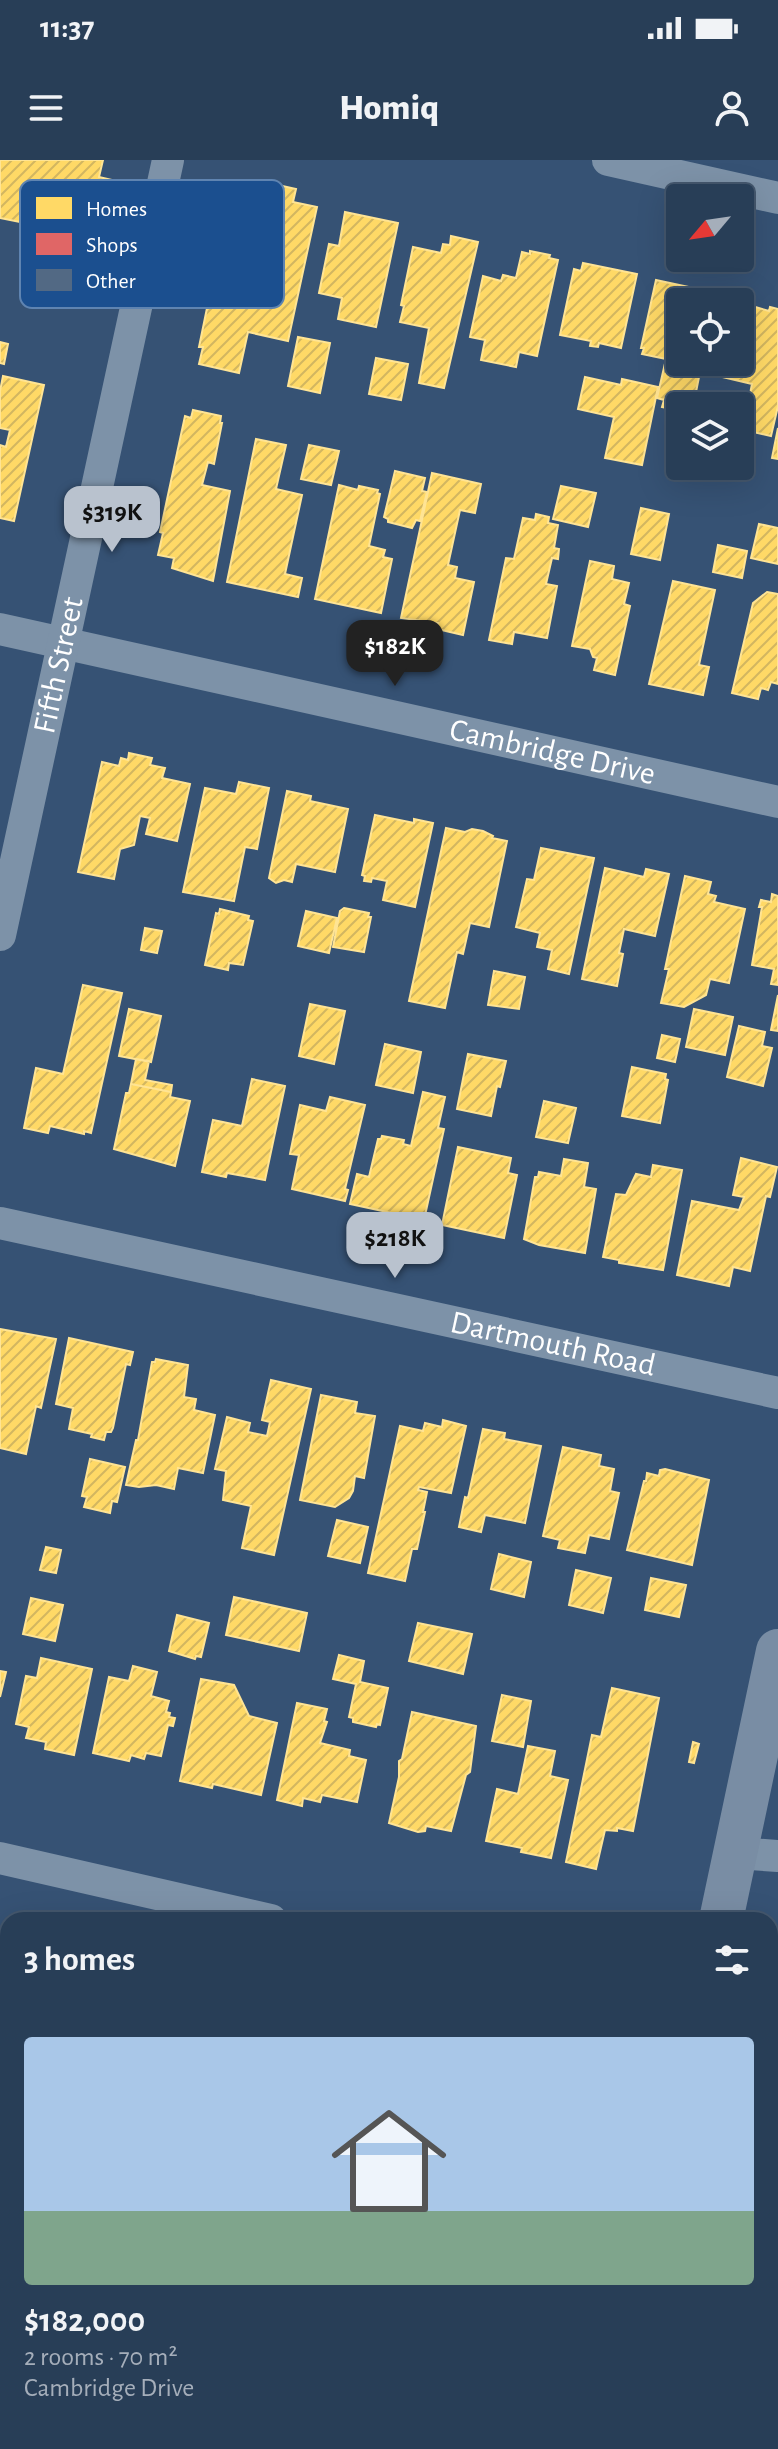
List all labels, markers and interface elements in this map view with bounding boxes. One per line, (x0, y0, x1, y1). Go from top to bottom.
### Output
text: 11:37 (40, 13, 94, 43)
icon: menu (24, 86, 68, 130)
icon: person (710, 86, 754, 130)
text: Homiq (339, 90, 439, 126)
legend (20, 180, 284, 308)
north arrow (666, 184, 754, 272)
map controls (666, 184, 754, 480)
text: Homes (86, 198, 147, 220)
text: Shops (86, 234, 138, 256)
text: Other (86, 270, 136, 292)
button: locate (666, 288, 754, 376)
button: layers (666, 392, 754, 480)
pin: $319K (56, 486, 168, 554)
text: $319K (82, 499, 142, 525)
street label: Fifth Street (28, 594, 89, 737)
pin: $182K (339, 620, 451, 688)
text: $182K (364, 633, 426, 659)
street label: Cambridge Drive (447, 713, 658, 790)
pin: $218K (339, 1212, 451, 1280)
text: $218K (364, 1225, 426, 1251)
street label: Dartmouth Road (447, 1306, 659, 1382)
icon: filters (710, 1938, 754, 1982)
text: 3 homes (24, 1943, 135, 1977)
icon: home (317, 2089, 461, 2233)
text: $182,000 (24, 2304, 145, 2338)
text: 2 rooms · 70 m² (24, 2344, 177, 2370)
text: Cambridge Drive (24, 2375, 194, 2401)

